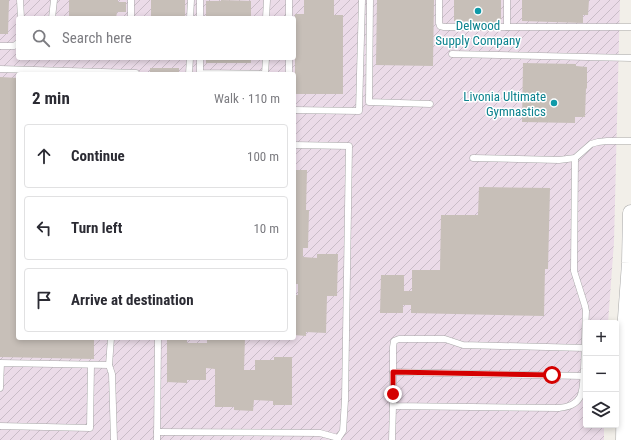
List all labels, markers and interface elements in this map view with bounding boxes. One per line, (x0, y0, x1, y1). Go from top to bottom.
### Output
marker: Delwood Supply Company (473, 6, 483, 16)
search box (16, 16, 296, 60)
place label: Delwood Supply Company (435, 18, 521, 48)
icon: search (30, 27, 52, 49)
text: Search here (62, 29, 132, 47)
text: 2 min (32, 88, 70, 108)
place label: Livonia Ultimate Gymnastics (463, 89, 546, 119)
text: Walk · 110 m (214, 91, 280, 106)
marker: Livonia Ultimate Gymnastics (549, 98, 559, 108)
icon: ahead (33, 145, 55, 167)
text: Continue (71, 147, 125, 165)
text: 100 m (247, 149, 279, 164)
icon: left (33, 217, 55, 239)
text: Turn left (71, 219, 122, 237)
text: 10 m (253, 221, 279, 236)
icon: arrive (33, 289, 55, 311)
text: Arrive at destination (71, 291, 194, 309)
map controls (583, 320, 619, 428)
button: + (583, 320, 619, 356)
button: − (583, 356, 619, 392)
route start (543, 366, 561, 384)
route end (384, 385, 402, 403)
button: layers (583, 392, 619, 428)

